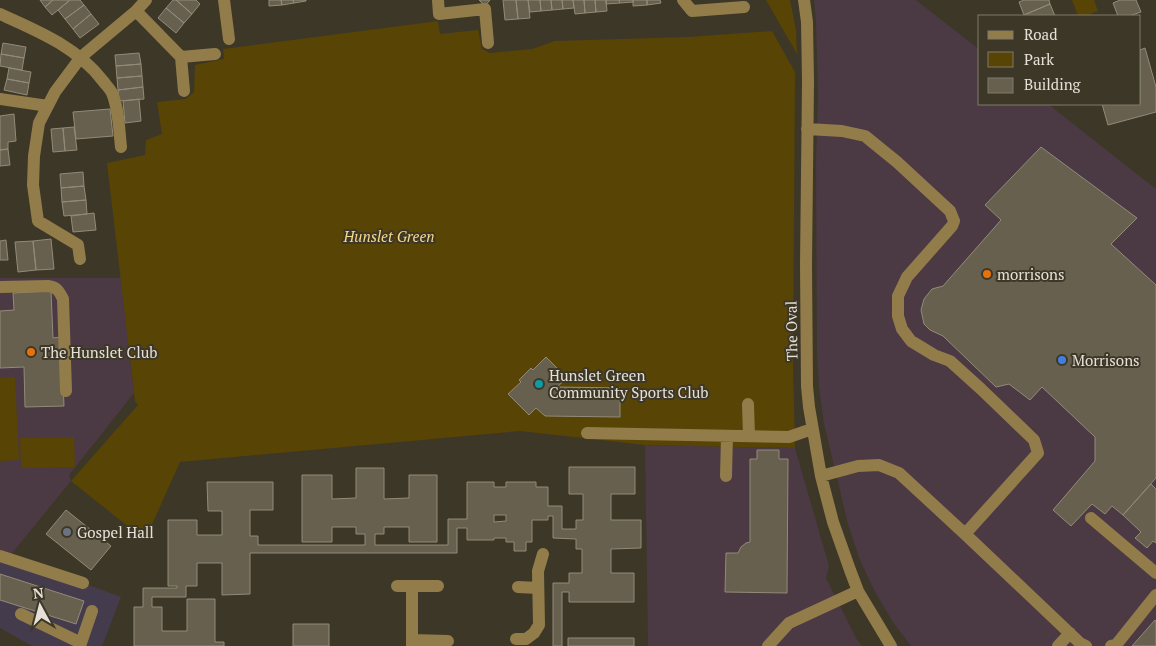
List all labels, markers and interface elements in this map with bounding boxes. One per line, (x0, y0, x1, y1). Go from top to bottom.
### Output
legend (978, 15, 1141, 105)
text: Road (1024, 24, 1057, 44)
text: Park (1024, 49, 1054, 69)
text: Building (1024, 74, 1082, 94)
park label: Hunslet Green (343, 226, 435, 246)
place label: morrisons (997, 264, 1064, 284)
marker: morrisons (981, 268, 993, 280)
street label: The Oval (780, 301, 802, 361)
place label: The Hunslet Club (41, 342, 157, 362)
marker: The Hunslet Club (25, 346, 37, 358)
place label: Morrisons (1072, 350, 1140, 370)
marker: Morrisons (1056, 354, 1068, 366)
place label: Hunslet Green Community Sports Club (549, 365, 709, 402)
marker: Hunslet Green Community Sports Club (533, 378, 545, 390)
place label: Gospel Hall (77, 522, 154, 542)
marker: Gospel Hall (61, 526, 73, 538)
north arrow (15, 581, 65, 631)
text: N (32, 582, 45, 603)

